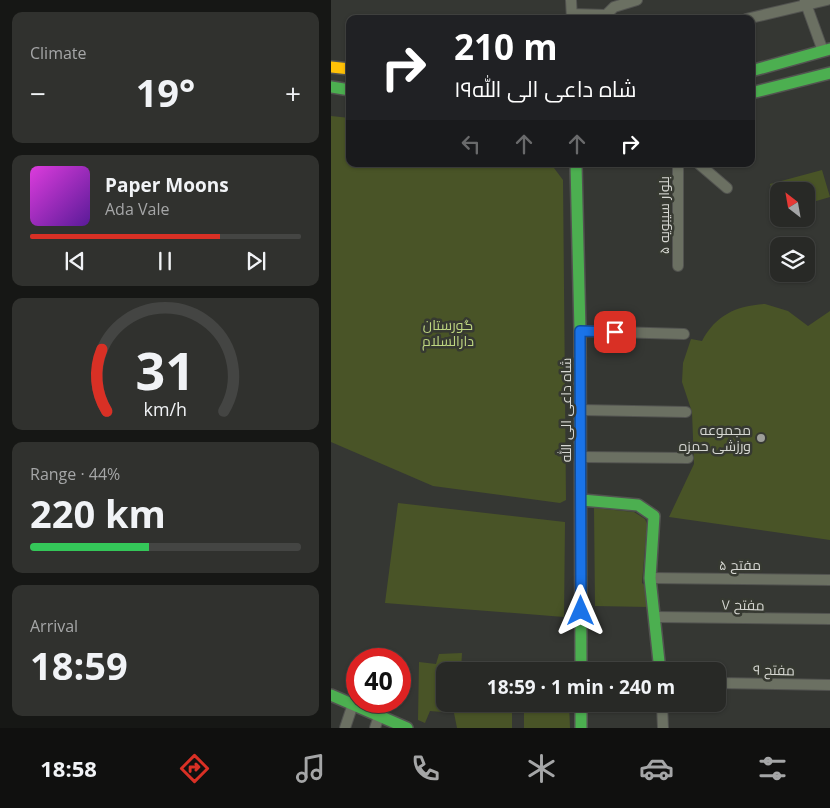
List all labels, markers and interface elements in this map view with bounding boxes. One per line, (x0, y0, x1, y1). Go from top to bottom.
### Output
text: 210 m (454, 23, 558, 70)
icon: right (371, 35, 436, 100)
text: Climate (30, 42, 87, 64)
text: 19° (136, 66, 195, 118)
text: شاه داعی الی الله۱۹ (454, 73, 636, 103)
text: − (30, 74, 46, 112)
text: + (285, 74, 301, 112)
icon: left (457, 130, 485, 158)
icon: ahead (510, 130, 538, 158)
icon: ahead (563, 130, 591, 158)
icon: right (616, 130, 644, 158)
text: Paper Moons (105, 172, 229, 198)
street label: بلوار سیبویه ۵ (654, 176, 673, 254)
north arrow (770, 182, 815, 228)
map controls (770, 182, 815, 282)
text: Ada Vale (105, 198, 169, 220)
button: layers (770, 237, 815, 282)
icon: previous (61, 247, 89, 275)
icon: pause (151, 247, 179, 275)
icon: next (242, 247, 270, 275)
pin (594, 311, 636, 353)
park label: گورستان دارالسلام (422, 315, 474, 351)
icon: arrive (601, 318, 629, 346)
text: 31 (136, 334, 195, 405)
street label: شاه داعی الی الله (556, 358, 575, 462)
text: km/h (144, 397, 187, 421)
place label: مجموعه ورزشی حمزه (679, 420, 751, 455)
marker: مجموعه ورزشی حمزه (755, 432, 767, 444)
text: Range · 44% (30, 463, 120, 485)
text: 220 km (30, 487, 166, 539)
street label: مفتح ۵ (719, 555, 761, 574)
position arrow (554, 584, 606, 636)
street label: مفتح ۷ (721, 595, 765, 614)
text: Arrival (30, 615, 78, 637)
text: 18:59 (30, 639, 128, 691)
speed limit sign: 40 (346, 648, 411, 713)
street label: مفتح ۹ (753, 660, 795, 679)
text: 18:59 · 1 min · 240 m (487, 674, 675, 700)
icon: directions (177, 751, 212, 786)
icon: music (293, 751, 328, 786)
icon: phone (408, 751, 443, 786)
icon: climate (524, 751, 559, 786)
icon: car (639, 751, 674, 786)
icon: filters (755, 751, 790, 786)
text: 18:58 (40, 753, 97, 783)

